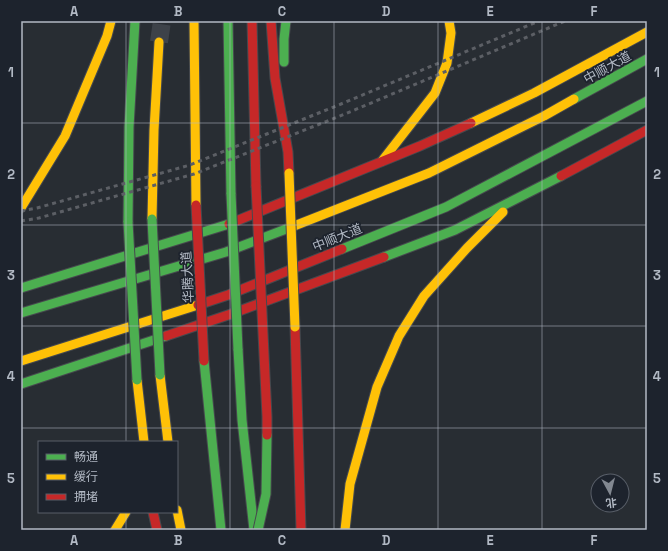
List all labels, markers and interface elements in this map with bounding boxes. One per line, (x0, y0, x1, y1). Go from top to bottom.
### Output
text: A (70, 3, 79, 20)
text: B (174, 3, 183, 20)
text: C (278, 3, 286, 20)
text: D (382, 3, 391, 20)
text: E (486, 3, 494, 20)
text: F (591, 3, 598, 20)
street label: 中顺大道 (580, 47, 634, 87)
text: 1 (8, 64, 14, 81)
text: 1 (654, 64, 660, 81)
text: 2 (7, 166, 15, 183)
text: 2 (653, 166, 661, 183)
street label: 中顺大道 (310, 220, 364, 255)
street label: 华腾大道 (178, 251, 197, 303)
text: 3 (7, 267, 15, 284)
text: 3 (653, 267, 661, 284)
text: 4 (7, 368, 15, 385)
text: 4 (653, 368, 661, 385)
legend (38, 441, 178, 513)
text: 畅通 (74, 449, 98, 465)
text: 缓行 (74, 469, 98, 485)
text: 5 (7, 470, 15, 487)
text: 5 (653, 470, 661, 487)
north arrow (590, 473, 630, 513)
text: 拥堵 (74, 489, 98, 505)
text: 北 (605, 495, 618, 511)
text: A (70, 532, 79, 549)
text: B (174, 532, 183, 549)
text: C (278, 532, 286, 549)
text: D (382, 532, 391, 549)
text: E (486, 532, 494, 549)
text: F (591, 532, 598, 549)

